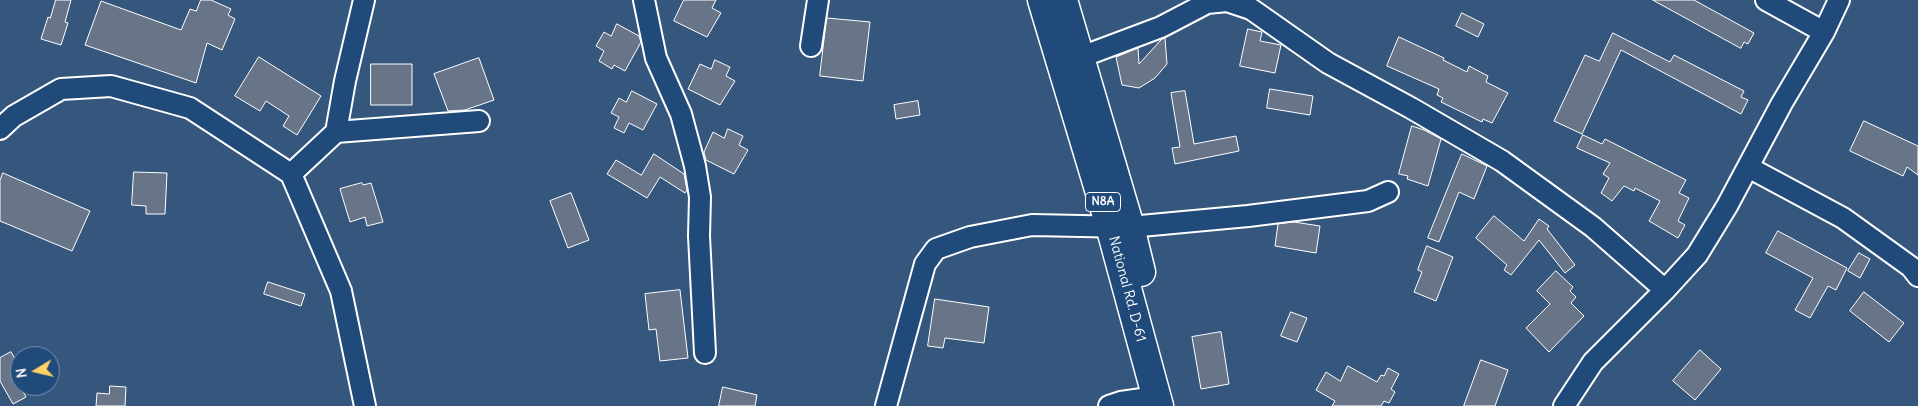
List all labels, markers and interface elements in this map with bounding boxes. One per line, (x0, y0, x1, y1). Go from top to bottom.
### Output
road number: N8A (1086, 192, 1120, 212)
street label: National Rd. D-61 (1105, 234, 1149, 344)
north arrow (10, 346, 60, 396)
text: N (12, 367, 31, 379)

